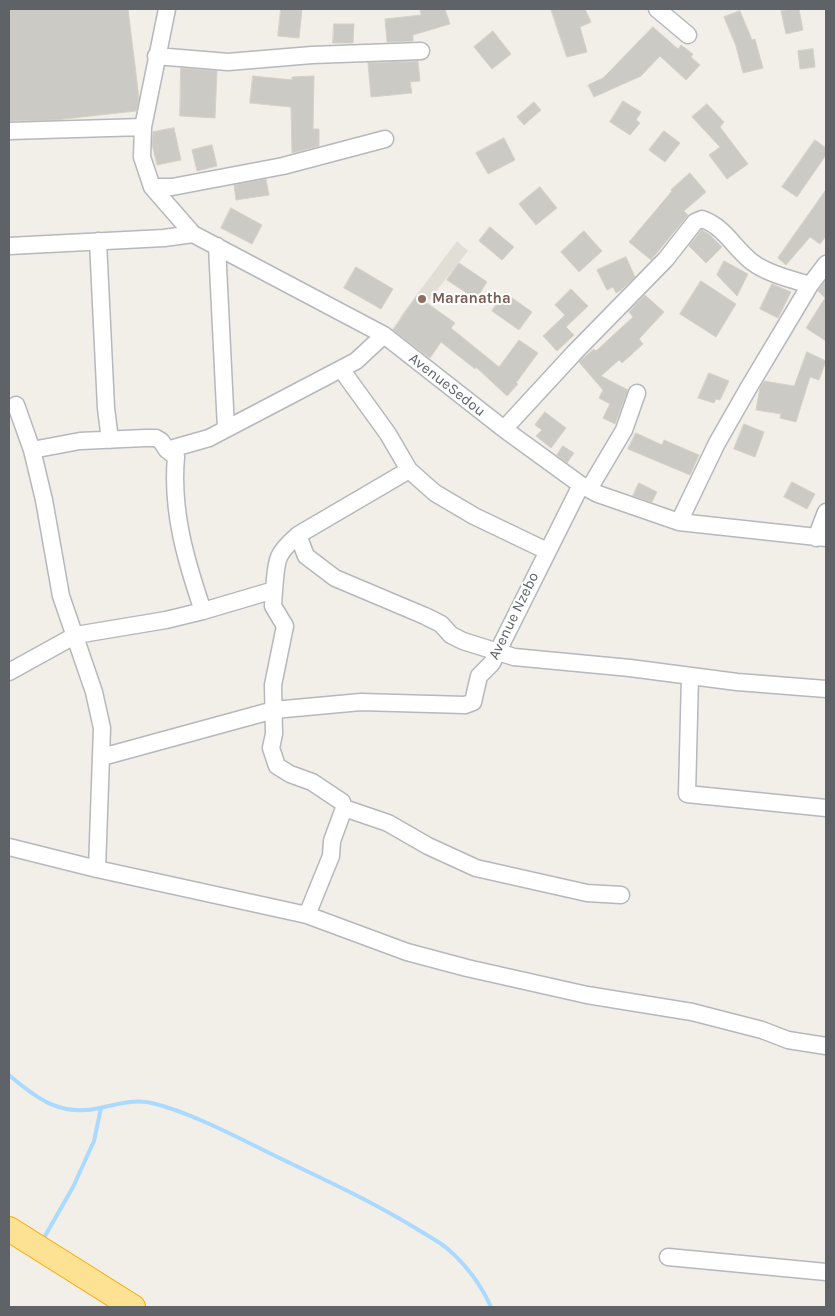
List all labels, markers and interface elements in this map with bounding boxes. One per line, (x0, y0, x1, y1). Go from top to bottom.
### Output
place label: Maranatha (432, 290, 511, 308)
marker: Maranatha (416, 293, 428, 305)
street label: AvenueSedou (405, 349, 489, 421)
street label: Avenue Nzebo (485, 569, 543, 663)

